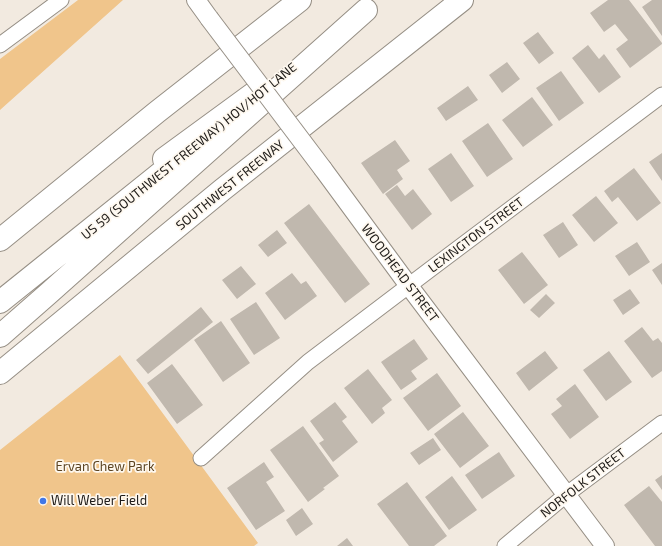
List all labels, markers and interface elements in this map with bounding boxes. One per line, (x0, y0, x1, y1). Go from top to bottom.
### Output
street label: US 59 (SOUTHWEST FREEWAY) HOV/HOT LANE (78, 59, 300, 243)
street label: SOUTHWEST FREEWAY (173, 137, 287, 233)
street label: LEXINGTON STREET (425, 194, 527, 276)
street label: WOODHEAD STREET (358, 221, 442, 325)
street label: NORFOLK STREET (537, 445, 629, 521)
park label: Ervan Chew Park (55, 459, 155, 475)
place label: Will Weber Field (51, 493, 147, 509)
marker: Will Weber Field (38, 496, 48, 506)

